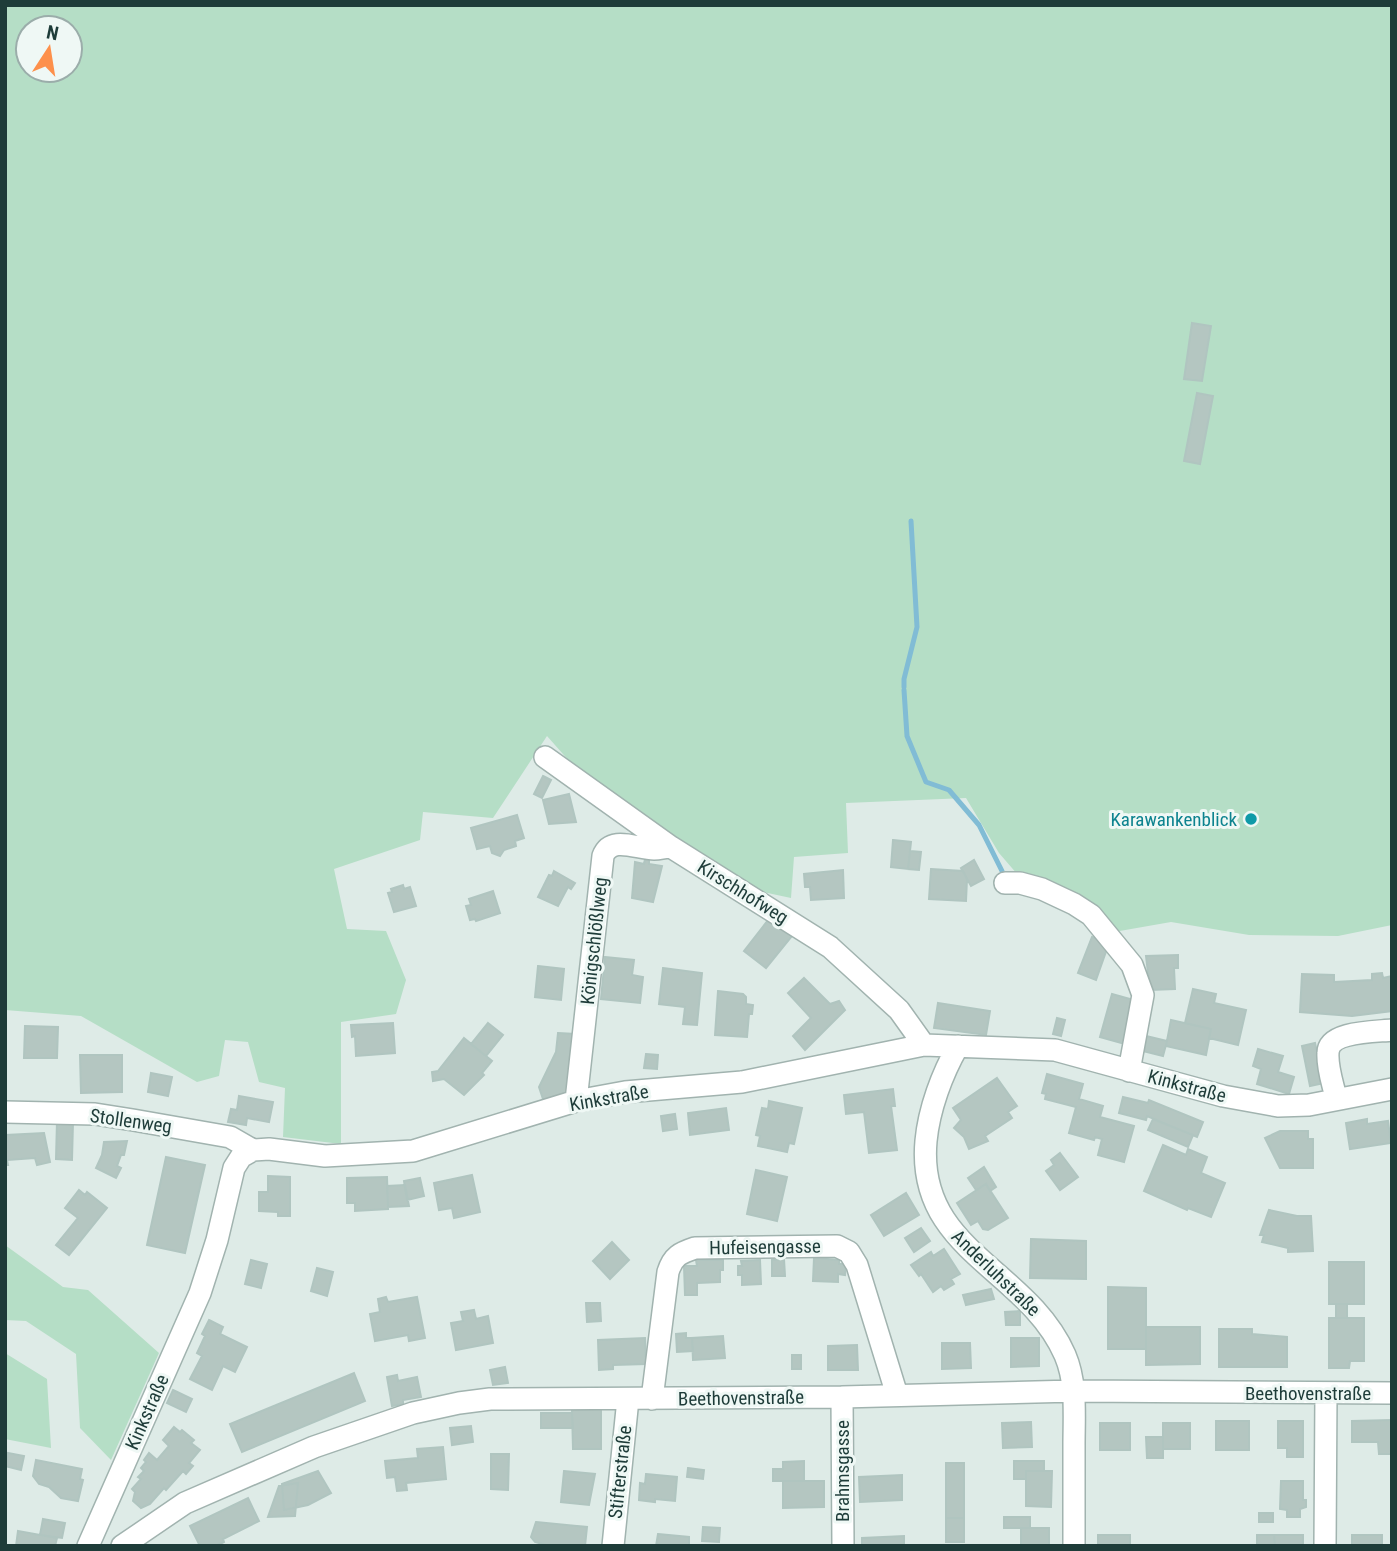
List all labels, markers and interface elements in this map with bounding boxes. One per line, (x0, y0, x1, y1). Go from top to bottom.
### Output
north arrow (14, 14, 84, 84)
text: N (44, 20, 61, 45)
place label: Karawankenblick (1110, 808, 1237, 831)
marker: Karawankenblick (1243, 811, 1259, 827)
street label: Kirschhofweg (693, 855, 793, 929)
street label: Königschlößlweg (576, 876, 612, 1006)
street label: Kinkstraße (1145, 1065, 1229, 1107)
street label: Kinkstraße (568, 1080, 651, 1116)
street label: Stollenweg (89, 1104, 173, 1138)
street label: Anderluhstraße (947, 1225, 1045, 1321)
street label: Hufeisengasse (709, 1235, 821, 1259)
street label: Kinkstraße (120, 1371, 174, 1453)
street label: Beethovenstraße (1245, 1382, 1371, 1405)
street label: Beethovenstraße (678, 1385, 804, 1411)
street label: Brahmsgasse (831, 1420, 854, 1522)
street label: Stifterstraße (604, 1424, 636, 1520)

